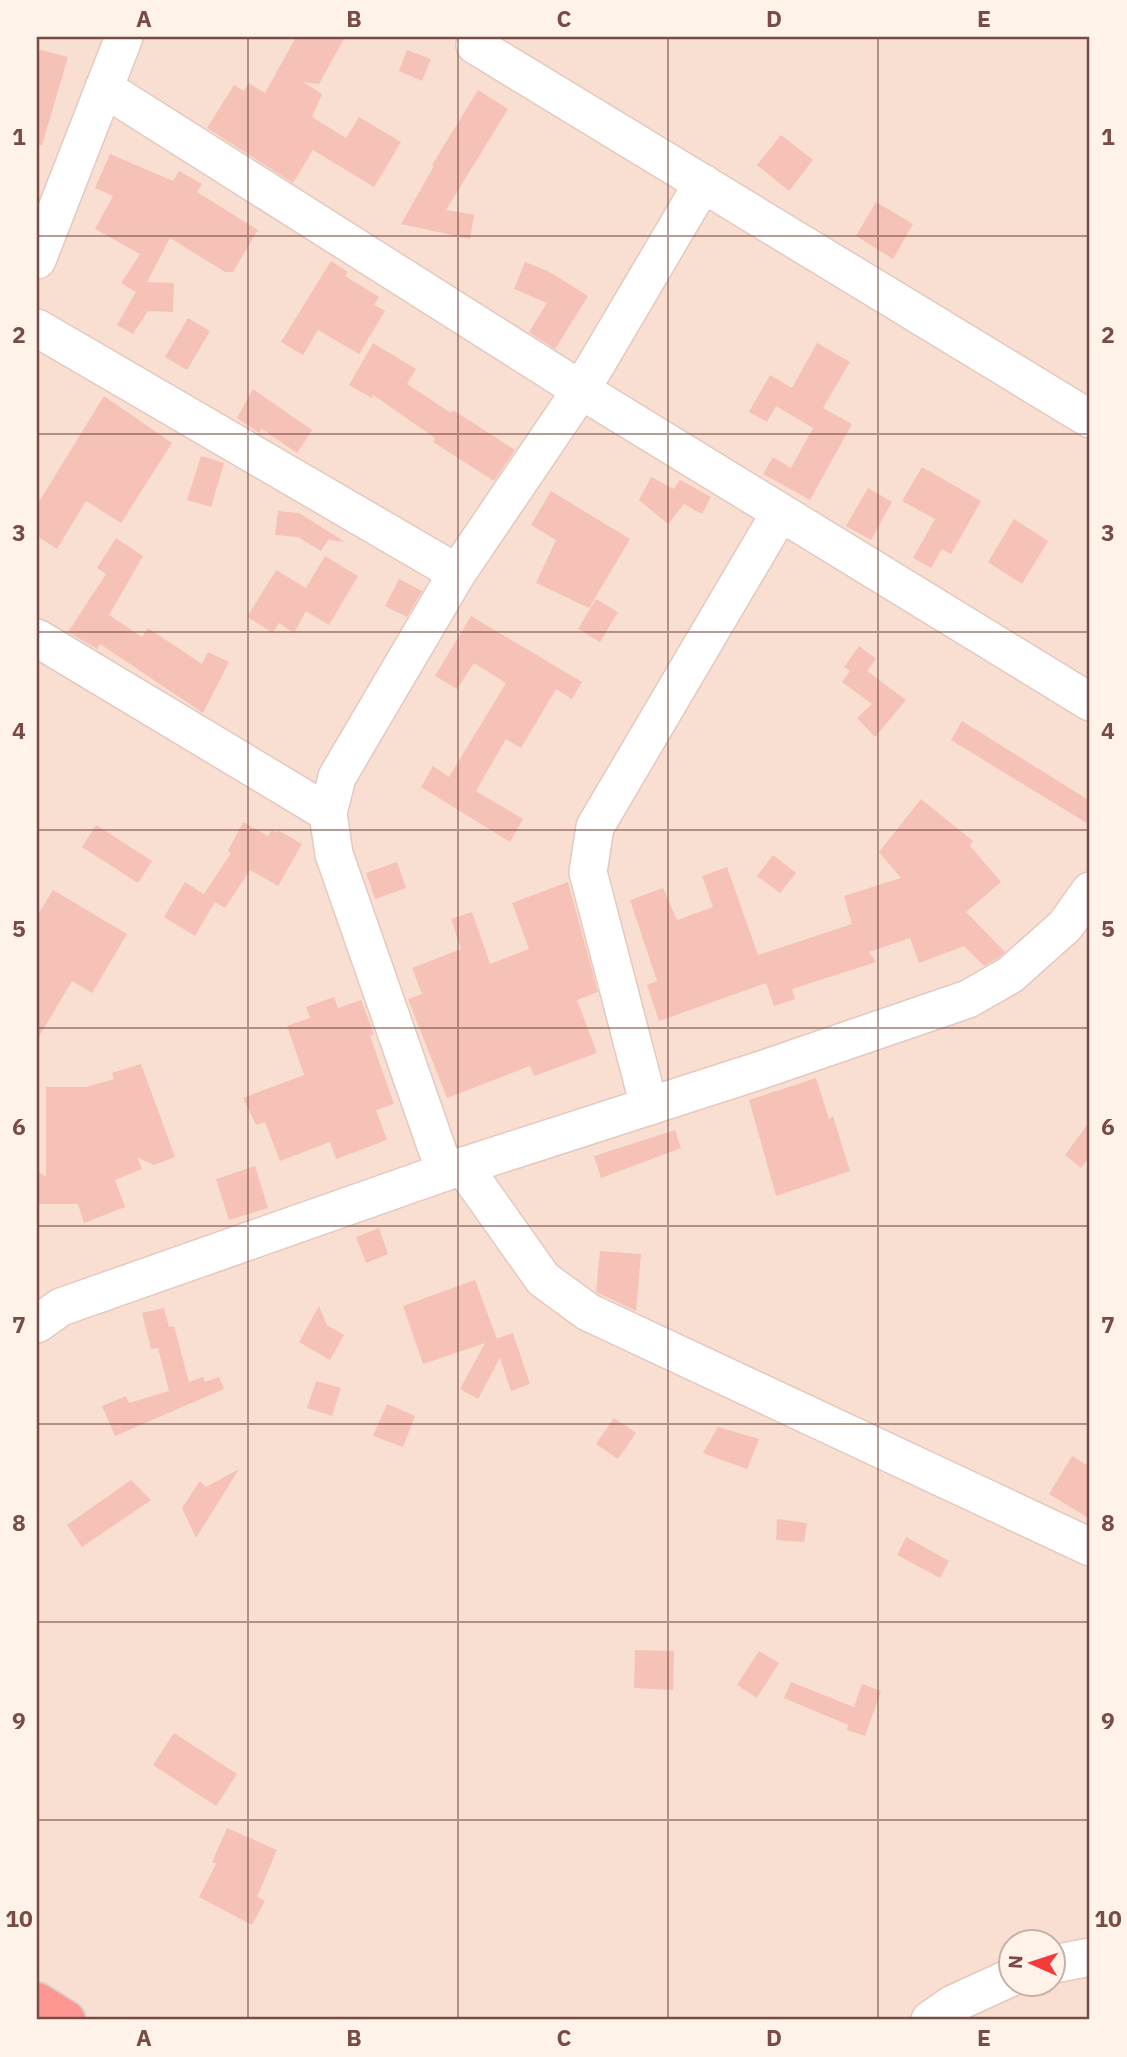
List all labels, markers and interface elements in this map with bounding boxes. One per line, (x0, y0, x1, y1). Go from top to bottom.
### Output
text: A (136, 3, 152, 33)
text: B (346, 3, 362, 33)
text: C (557, 3, 572, 33)
text: D (766, 3, 782, 33)
text: E (977, 3, 991, 33)
text: 1 (12, 121, 26, 151)
text: 1 (1101, 121, 1115, 151)
text: 2 (12, 319, 26, 349)
text: 2 (1101, 319, 1115, 349)
text: 3 (12, 517, 26, 547)
text: 3 (1101, 517, 1115, 547)
text: 4 (12, 715, 26, 745)
text: 4 (1101, 715, 1115, 745)
text: 5 (12, 913, 26, 943)
text: 5 (1101, 913, 1115, 943)
text: 6 (12, 1111, 26, 1141)
text: 6 (1101, 1111, 1115, 1141)
text: 7 (12, 1309, 26, 1339)
text: 7 (1101, 1309, 1115, 1339)
text: 8 (12, 1507, 26, 1537)
text: 8 (1101, 1507, 1115, 1537)
text: 9 (12, 1705, 26, 1735)
text: 9 (1101, 1705, 1115, 1735)
text: 10 (5, 1903, 33, 1933)
text: 10 (1094, 1903, 1122, 1933)
north arrow (998, 1927, 1068, 1997)
text: N (1003, 1955, 1027, 1970)
text: A (136, 2022, 152, 2052)
text: B (346, 2022, 362, 2052)
text: C (557, 2022, 572, 2052)
text: D (766, 2022, 782, 2052)
text: E (977, 2022, 991, 2052)

